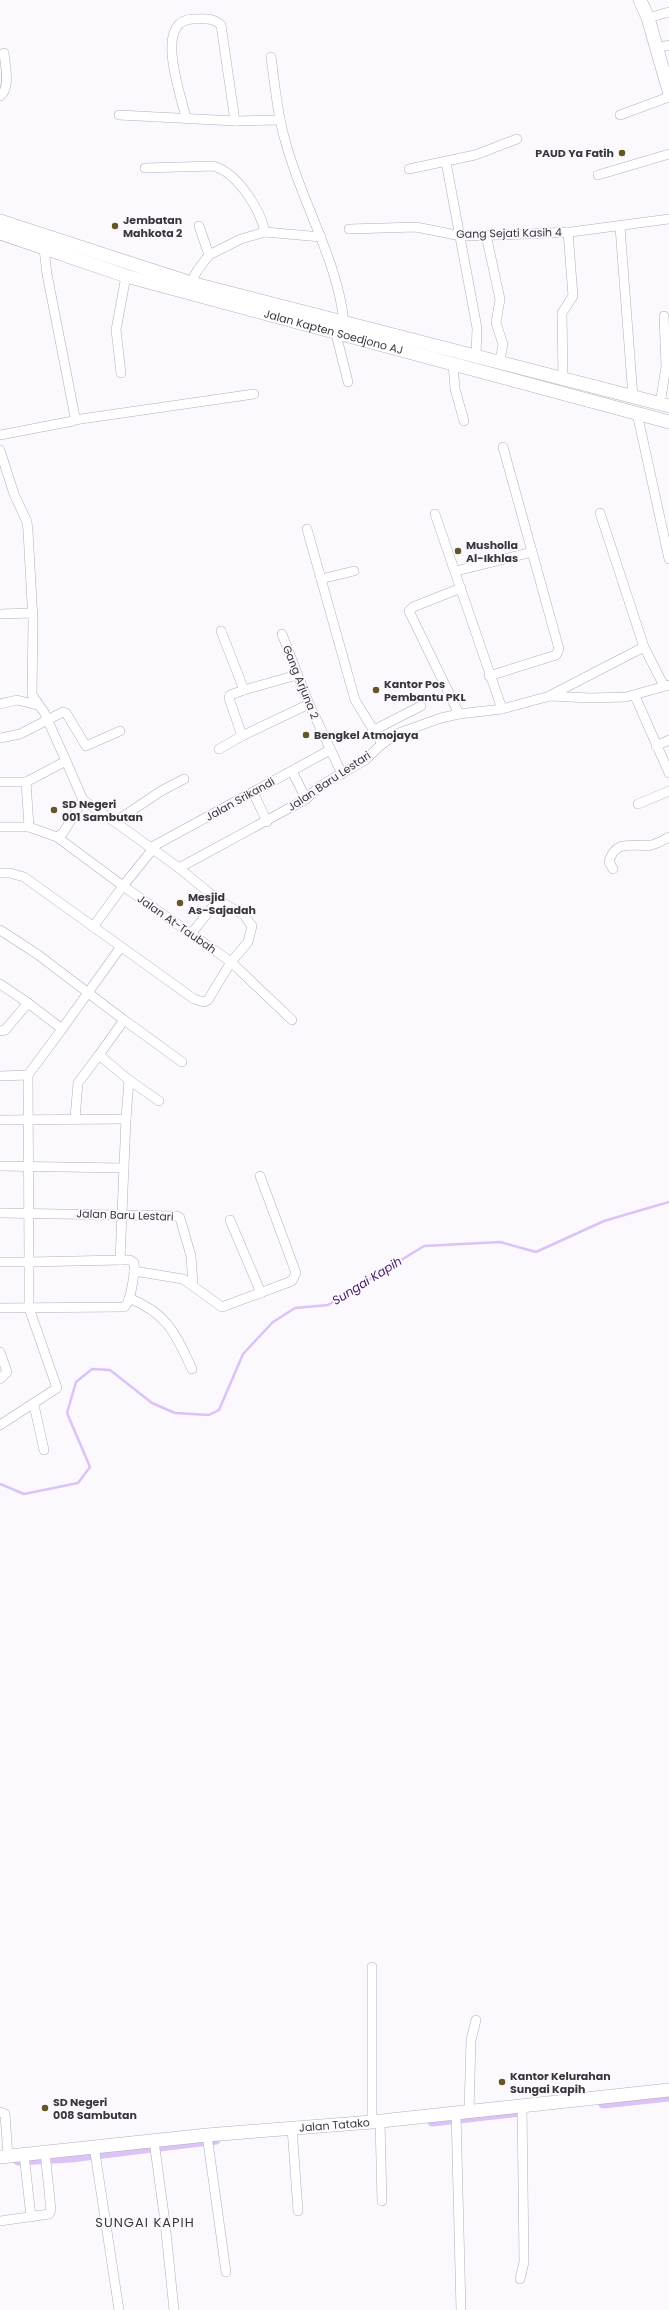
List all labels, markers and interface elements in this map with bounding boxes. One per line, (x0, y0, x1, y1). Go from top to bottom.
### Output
place label: PAUD Ya Fatih (535, 145, 614, 161)
marker: PAUD Ya Fatih (617, 148, 627, 158)
place label: Jembatan Mahkota 2 (123, 212, 182, 241)
marker: Jembatan Mahkota 2 (110, 221, 120, 231)
street label: Gang Sejati Kasih 4 (456, 224, 562, 242)
street label: Jalan Kapten Soedjono AJ (262, 305, 405, 358)
place label: Musholla Al-Ikhlas (466, 537, 518, 566)
marker: Musholla Al-Ikhlas (453, 546, 463, 556)
street label: Gang Arjuna 2 (279, 643, 323, 721)
place label: Kantor Pos Pembantu PKL (384, 676, 466, 705)
marker: Kantor Pos Pembantu PKL (371, 685, 381, 695)
place label: Bengkel Atmojaya (314, 727, 418, 743)
marker: Bengkel Atmojaya (301, 730, 311, 740)
street label: Jalan Baru Lestari (284, 747, 374, 815)
street label: Jalan Srikandi (202, 773, 278, 825)
place label: SD Negeri 001 Sambutan (62, 796, 143, 825)
marker: SD Negeri 001 Sambutan (49, 805, 59, 815)
place label: Mesjid As-Sajadah (188, 889, 256, 918)
street label: Jalan At-Taubah (134, 891, 220, 957)
marker: Mesjid As-Sajadah (175, 898, 185, 908)
street label: Jalan Baru Lestari (76, 1205, 174, 1225)
water label: Sungai Kapih (329, 1252, 405, 1309)
place label: Kantor Kelurahan Sungai Kapih (510, 2068, 611, 2097)
marker: Kantor Kelurahan Sungai Kapih (497, 2077, 507, 2087)
place label: SD Negeri 008 Sambutan (53, 2094, 137, 2123)
marker: SD Negeri 008 Sambutan (40, 2103, 50, 2113)
street label: Jalan Tatako (298, 2114, 370, 2136)
district label: SUNGAI KAPIH (95, 2213, 195, 2232)

